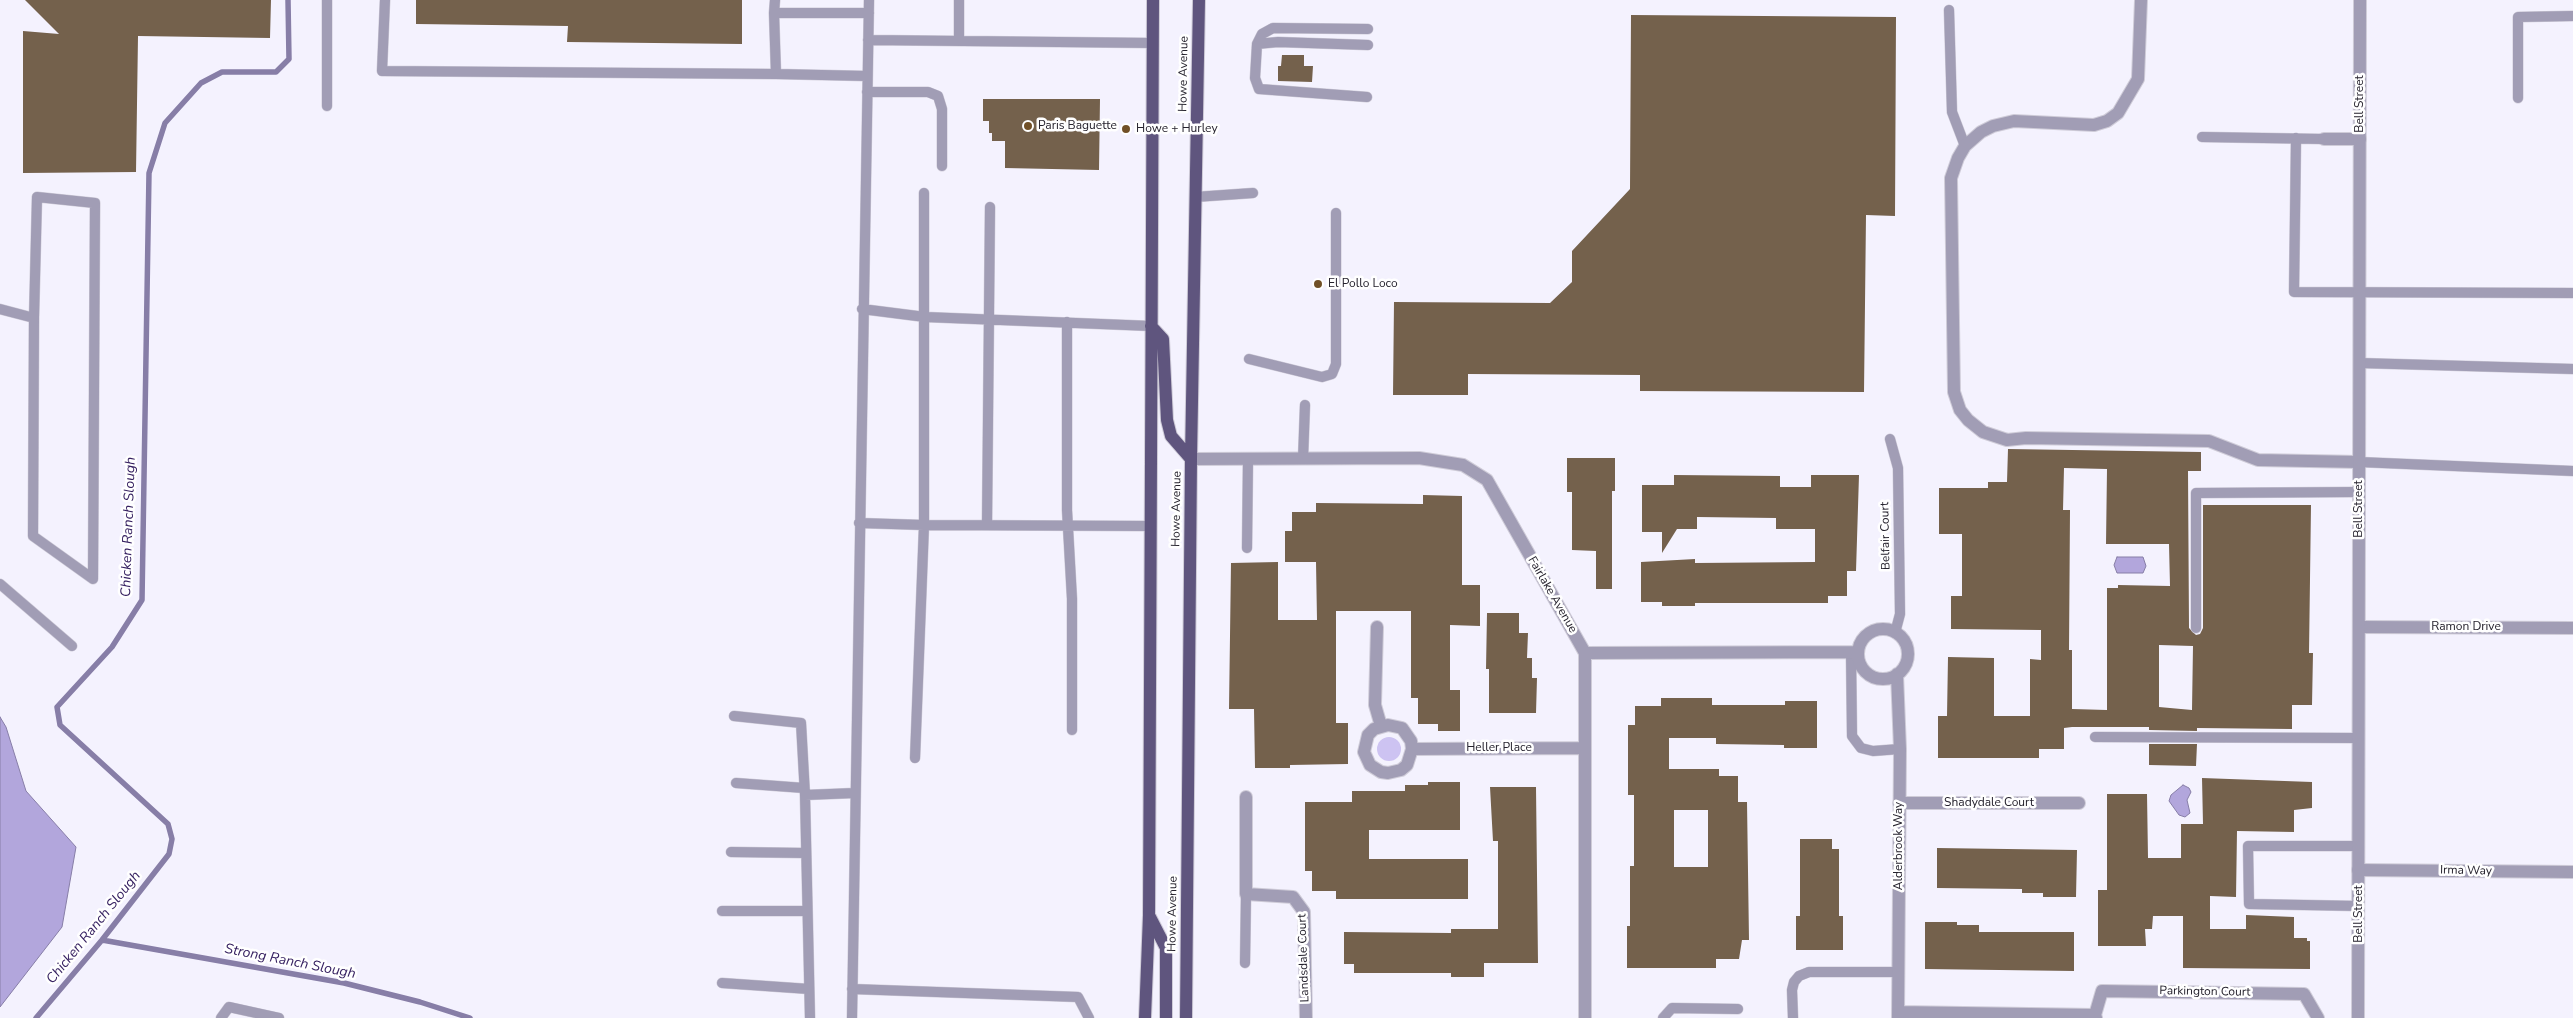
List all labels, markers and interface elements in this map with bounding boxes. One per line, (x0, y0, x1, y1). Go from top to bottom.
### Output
street label: Howe Avenue (1176, 36, 1192, 112)
street label: Bell Street (2353, 75, 2367, 133)
place label: Paris Baguette (1038, 119, 1117, 133)
marker: Paris Baguette (1022, 120, 1034, 132)
place label: Howe + Hurley (1136, 122, 1218, 136)
marker: Howe + Hurley (1120, 123, 1132, 135)
place label: El Pollo Loco (1328, 277, 1398, 291)
marker: El Pollo Loco (1312, 278, 1324, 290)
water label: Chicken Ranch Slough (118, 457, 140, 597)
street label: Howe Avenue (1169, 471, 1185, 547)
street label: Bell Street (2352, 480, 2366, 538)
street label: Belfair Court (1878, 502, 1894, 570)
street label: Fairlake Avenue (1524, 554, 1580, 636)
street label: Ramon Drive (2431, 620, 2501, 634)
street label: Heller Place (1466, 741, 1532, 755)
street label: Shadydale Court (1944, 796, 2034, 810)
street label: Alderbrook Way (1892, 802, 1906, 890)
street label: Irma Way (2440, 863, 2492, 879)
water label: Chicken Ranch Slough (43, 868, 145, 988)
street label: Howe Avenue (1165, 876, 1181, 952)
street label: Bell Street (2352, 885, 2366, 943)
street label: Landsdale Court (1295, 913, 1313, 1003)
water label: Strong Ranch Slough (223, 941, 357, 983)
street label: Parkington Court (2159, 984, 2251, 1000)

